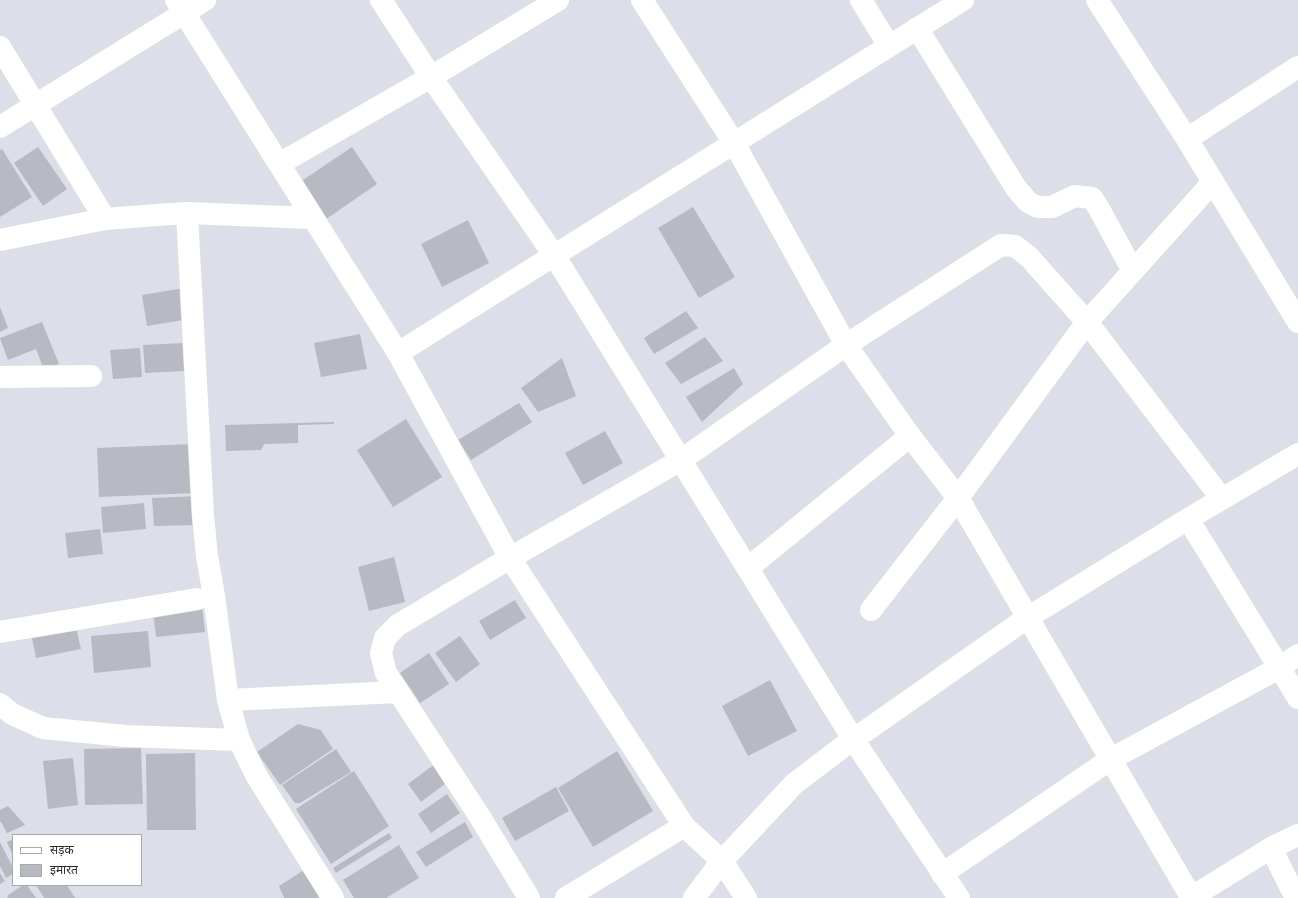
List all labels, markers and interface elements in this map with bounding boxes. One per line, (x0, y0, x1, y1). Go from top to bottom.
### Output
legend (12, 834, 142, 886)
text: सड़क (50, 841, 74, 859)
text: इमारत (50, 861, 78, 879)

